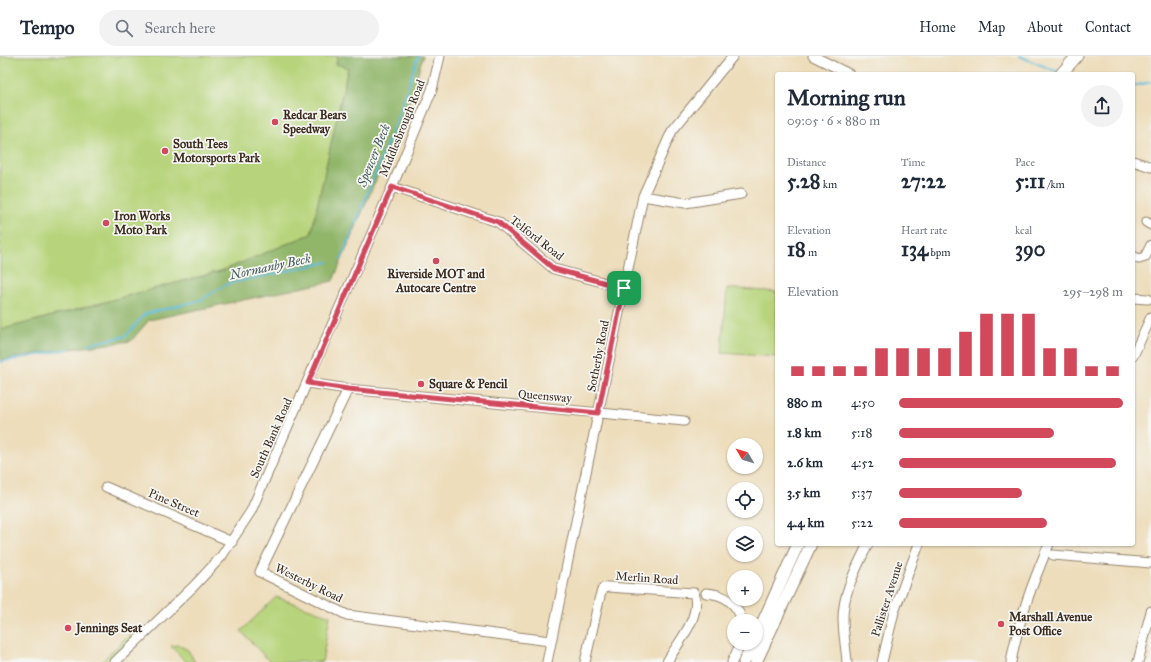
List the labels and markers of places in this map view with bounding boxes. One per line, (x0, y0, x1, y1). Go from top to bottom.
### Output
place label: Redcar Bears Speedway (283, 108, 347, 137)
marker: Redcar Bears Speedway (270, 117, 280, 127)
place label: South Tees Motorsports Park (173, 137, 261, 166)
marker: South Tees Motorsports Park (160, 146, 170, 156)
place label: Iron Works Moto Park (114, 209, 171, 237)
marker: Iron Works Moto Park (101, 218, 111, 228)
marker: Riverside MOT and Autocare Centre (431, 256, 441, 266)
place label: Riverside MOT and Autocare Centre (387, 267, 486, 295)
pin (607, 271, 641, 305)
place label: Square & Pencil (429, 377, 508, 392)
marker: Square & Pencil (416, 379, 426, 389)
place label: Marshall Avenue Post Office (1009, 610, 1092, 638)
marker: Marshall Avenue Post Office (996, 619, 1006, 629)
place label: Jennings Seat (74, 621, 143, 636)
marker: Jennings Seat (63, 623, 73, 633)

